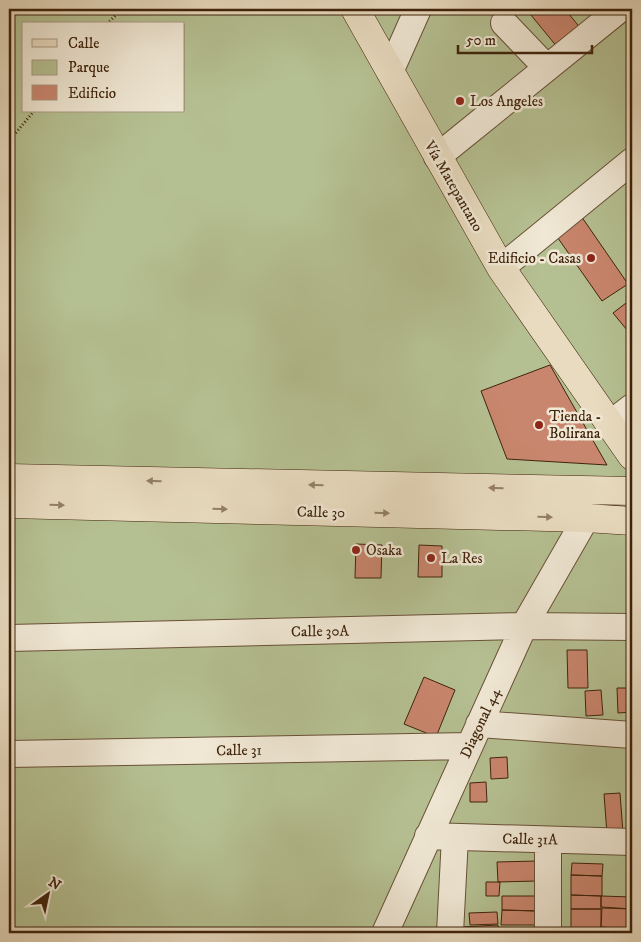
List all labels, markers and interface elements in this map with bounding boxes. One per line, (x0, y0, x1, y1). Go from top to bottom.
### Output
legend (22, 22, 185, 112)
scale bar (458, 22, 592, 54)
text: 50 m (466, 31, 496, 50)
text: Calle (68, 34, 100, 53)
text: Parque (68, 58, 109, 77)
text: Edificio (68, 84, 116, 103)
place label: Los Angeles (470, 92, 543, 111)
marker: Los Angeles (454, 95, 466, 107)
street label: Vía Matepantano (419, 137, 487, 235)
place label: Edificio - Casas (488, 249, 581, 268)
marker: Edificio - Casas (585, 252, 597, 264)
place label: Tienda - Bolirana (549, 407, 601, 443)
marker: Tienda - Bolirana (533, 419, 545, 431)
one-way arrow (145, 477, 161, 485)
one-way arrow (308, 480, 324, 488)
one-way arrow (488, 484, 504, 492)
one-way arrow (50, 501, 66, 509)
street label: Calle 30 (297, 503, 345, 522)
one-way arrow (212, 505, 228, 513)
one-way arrow (375, 509, 391, 517)
one-way arrow (537, 513, 553, 521)
place label: Osaka (366, 541, 402, 560)
marker: Osaka (350, 544, 362, 556)
place label: La Res (441, 549, 483, 568)
marker: La Res (425, 552, 437, 564)
street label: Calle 30A (291, 621, 350, 642)
street label: Diagonal 44 (456, 685, 505, 761)
street label: Calle 31 (216, 741, 262, 760)
street label: Calle 31A (502, 830, 558, 849)
north arrow (22, 870, 72, 920)
text: N (45, 873, 65, 895)

